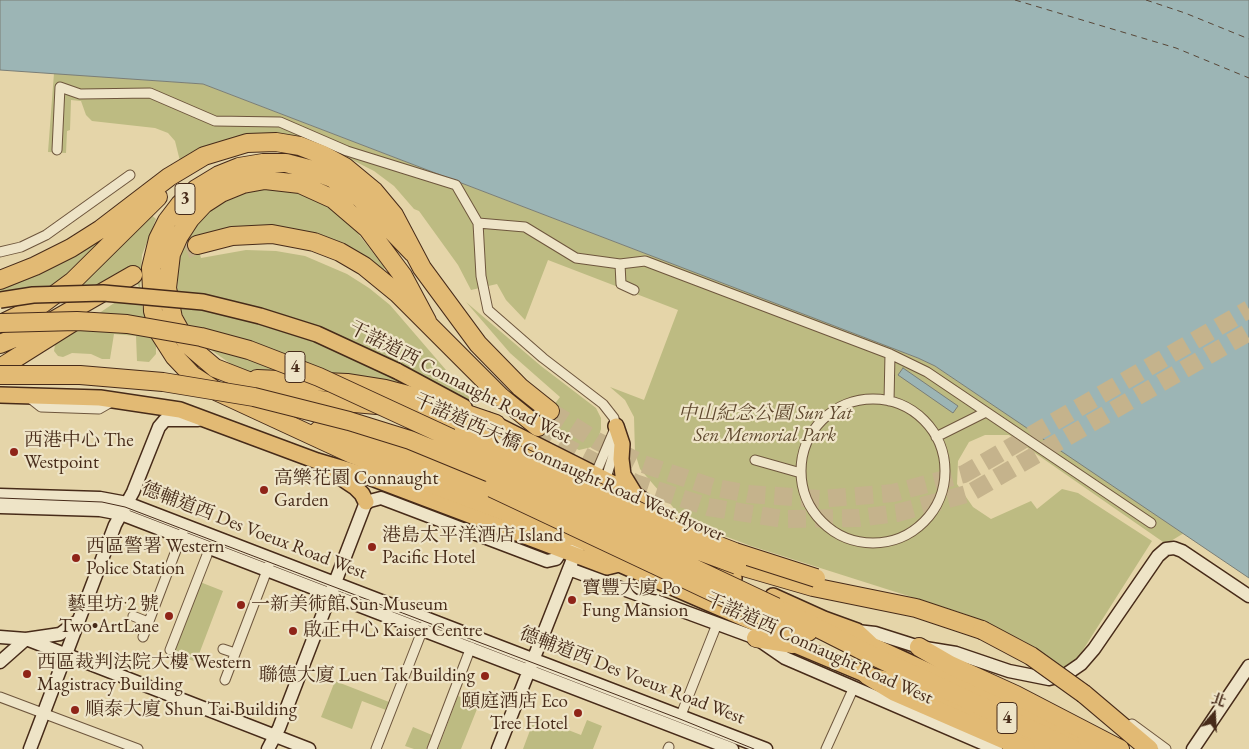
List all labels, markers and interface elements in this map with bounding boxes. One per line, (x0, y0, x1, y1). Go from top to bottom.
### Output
road number: 3 (175, 183, 195, 214)
street label: 干諾道西 Connaught Road West (345, 317, 575, 449)
road number: 4 (285, 352, 305, 382)
street label: 干諾道西天橋 Connaught Road West flyover (411, 389, 727, 547)
park label: 中山紀念公園 Sun Yat Sen Memorial Park (678, 403, 852, 447)
place label: 西港中心 The Westpoint (24, 430, 134, 474)
marker: 西港中心 The Westpoint (8, 446, 20, 458)
place label: 高樂花園 Connaught Garden (274, 468, 438, 512)
street label: 德輔道西 Des Voeux Road West (138, 477, 370, 585)
marker: 高樂花園 Connaught Garden (258, 484, 270, 496)
place label: 港島太平洋酒店 Island Pacific Hotel (382, 525, 563, 569)
place label: 西區警署 Western Police Station (86, 536, 225, 580)
marker: 港島太平洋酒店 Island Pacific Hotel (366, 541, 378, 553)
marker: 西區警署 Western Police Station (70, 552, 82, 564)
place label: 寶豐大廈 Po Fung Mansion (582, 578, 688, 622)
street label: 干諾道西 Connaught Road West (702, 588, 936, 710)
place label: 藝里坊‧2 號 Two•ArtLane (59, 594, 159, 638)
place label: 一新美術館 Sun Museum (251, 594, 448, 616)
marker: 寶豐大廈 Po Fung Mansion (566, 594, 578, 606)
marker: 一新美術館 Sun Museum (235, 599, 247, 611)
marker: 藝里坊‧2 號 Two•ArtLane (163, 610, 175, 622)
place label: 啟正中心 Kaiser Centre (303, 620, 482, 642)
street label: 德輔道西 Des Voeux Road West (516, 622, 748, 730)
marker: 啟正中心 Kaiser Centre (287, 625, 299, 637)
place label: 西區裁判法院大樓 Western Magistracy Building (37, 652, 252, 696)
place label: 聯德大廈 Luen Tak Building (259, 665, 475, 687)
marker: 西區裁判法院大樓 Western Magistracy Building (21, 668, 33, 680)
marker: 聯德大廈 Luen Tak Building (479, 670, 491, 682)
north arrow (1189, 689, 1239, 739)
text: 北 (1209, 689, 1228, 711)
place label: 頤庭酒店 Eco Tree Hotel (461, 691, 568, 735)
place label: 順泰大廈 Shun Tai Building (85, 699, 297, 721)
road number: 4 (997, 702, 1017, 734)
marker: 順泰大廈 Shun Tai Building (69, 704, 81, 716)
marker: 頤庭酒店 Eco Tree Hotel (572, 707, 584, 719)

